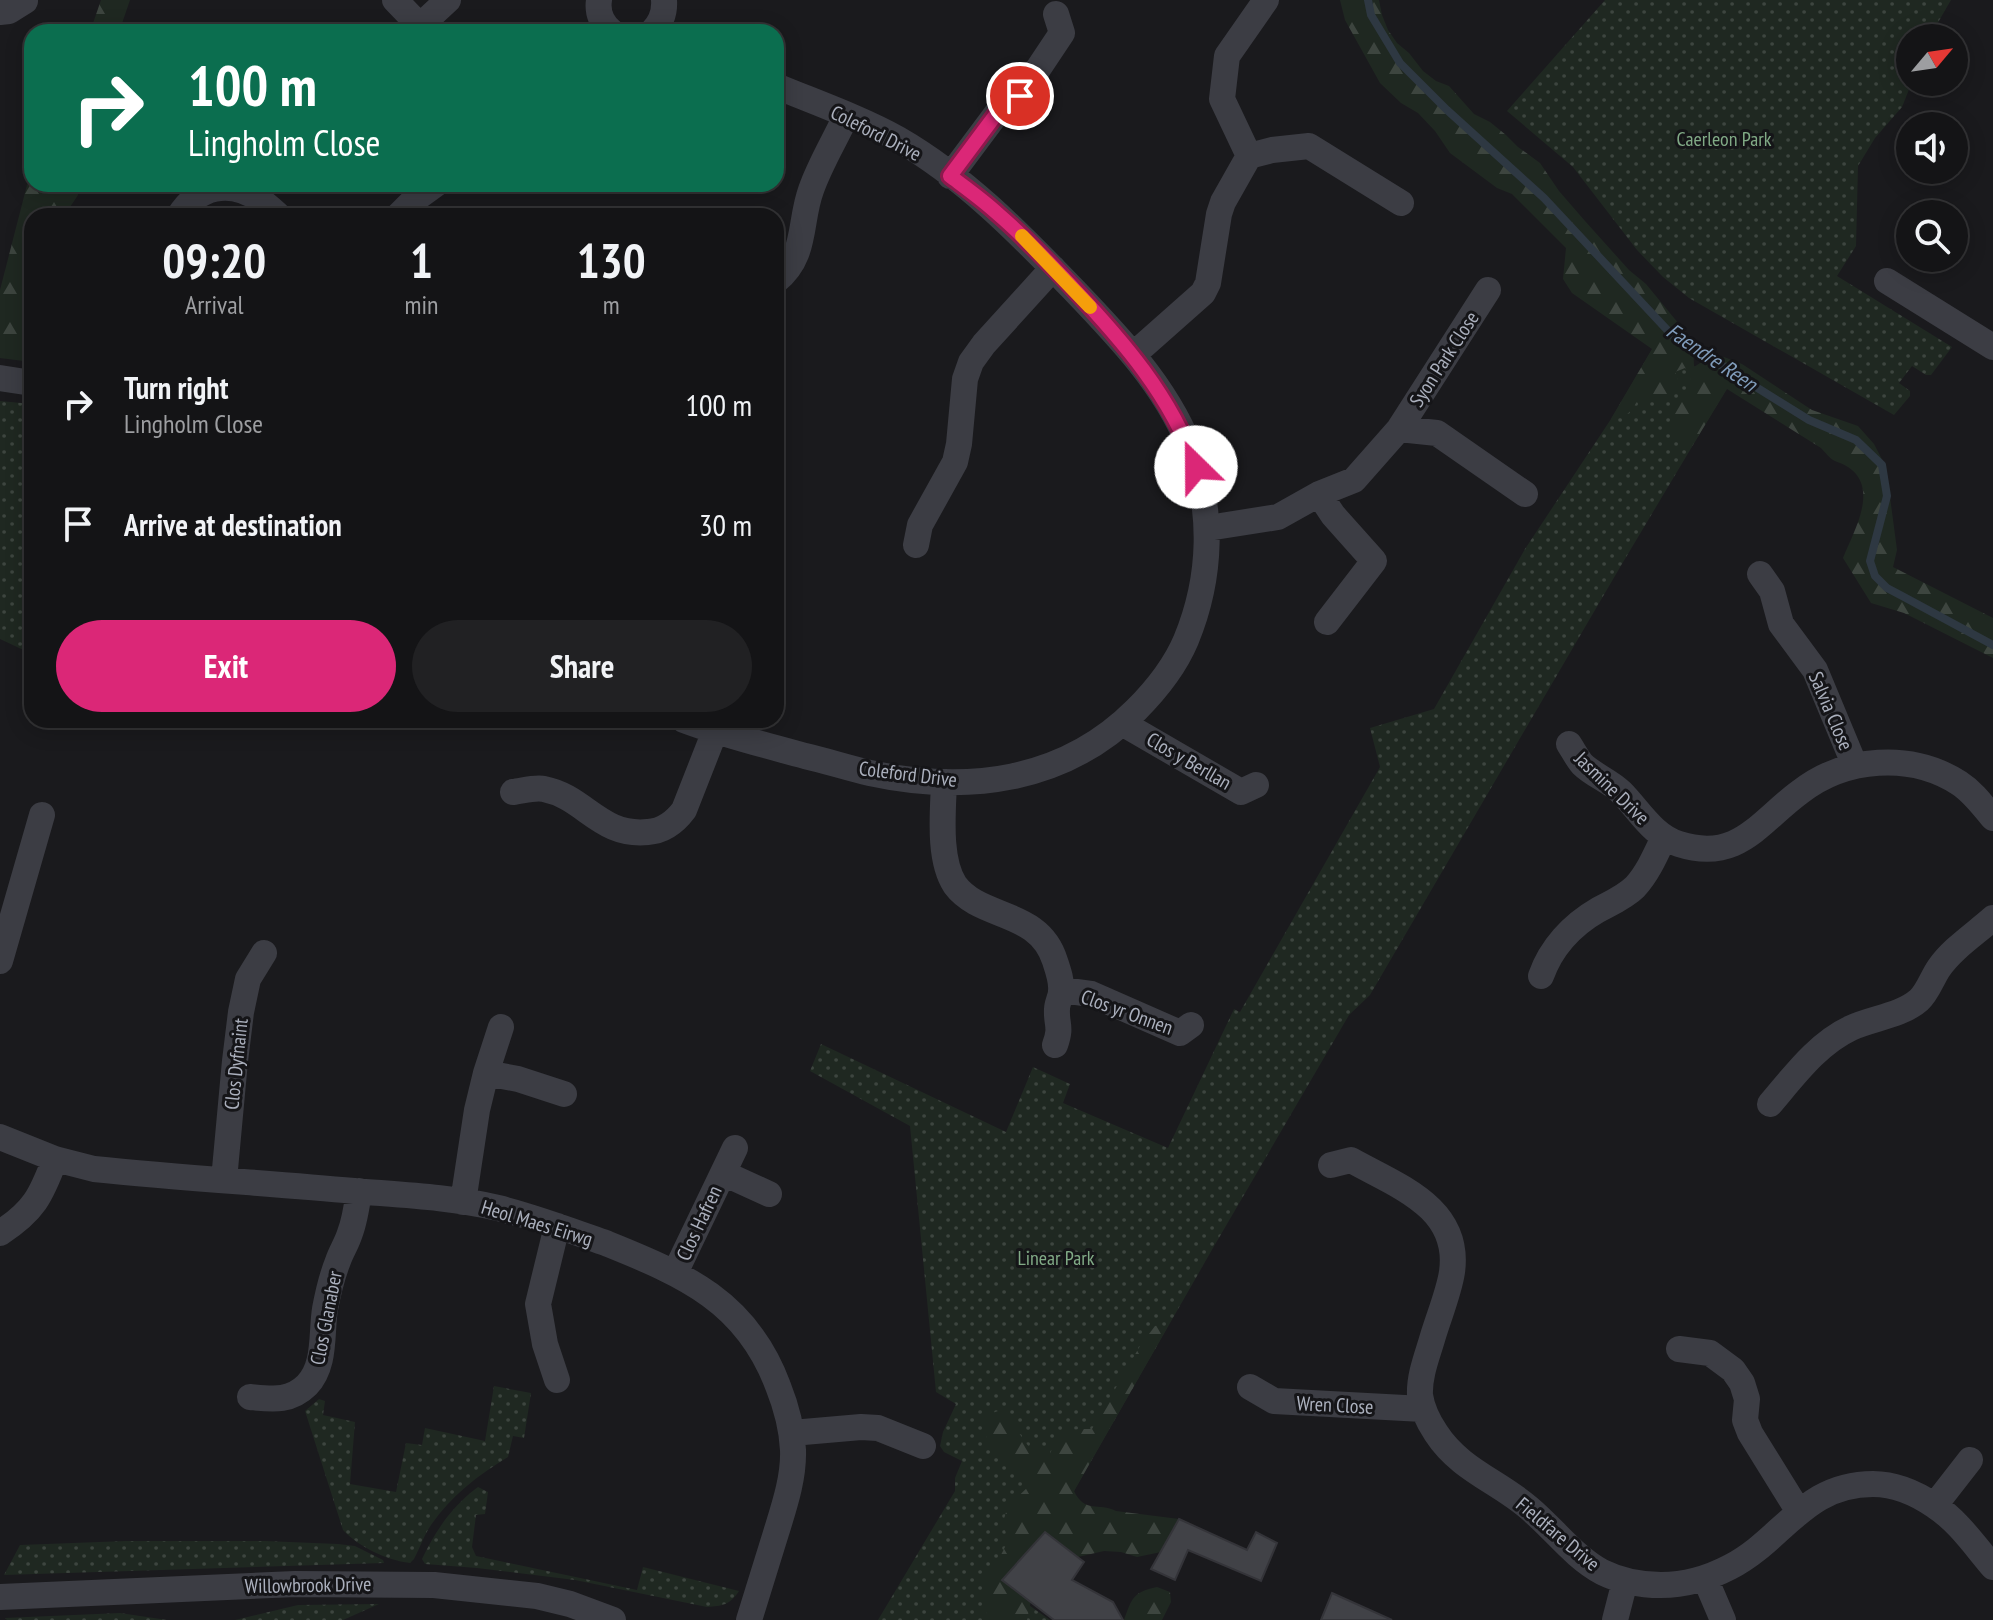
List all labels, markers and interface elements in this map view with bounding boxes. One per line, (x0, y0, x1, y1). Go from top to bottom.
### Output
north arrow (1896, 24, 1968, 96)
map controls (1896, 24, 1968, 272)
text: 100 m (188, 49, 317, 121)
icon: right (56, 56, 160, 160)
pin (986, 62, 1054, 130)
icon: arrive (998, 74, 1042, 118)
street label: Coleford Drive (826, 99, 926, 167)
button: sound (1896, 112, 1968, 184)
text: Lingholm Close (188, 119, 380, 166)
park label: Caerleon Park (1677, 126, 1772, 152)
button: search (1896, 200, 1968, 272)
text: 09:20 (162, 229, 266, 291)
text: 1 (410, 229, 433, 291)
text: 130 (577, 229, 646, 291)
text: Arrival (185, 288, 244, 321)
text: min (404, 288, 438, 321)
text: m (603, 288, 620, 321)
street label: Syon Park Close (1403, 306, 1485, 412)
water label: Faendre Reen (1661, 317, 1764, 398)
text: Turn right (124, 368, 228, 407)
icon: right (56, 382, 100, 426)
text: 100 m (686, 385, 752, 424)
text: Lingholm Close (124, 407, 263, 440)
position arrow (1154, 425, 1238, 509)
icon: arrive (56, 502, 100, 546)
text: Arrive at destination (124, 505, 342, 544)
text: 30 m (699, 505, 752, 544)
button: Exit (56, 620, 396, 712)
button: Share (412, 620, 752, 712)
street label: Salvia Close (1803, 668, 1859, 754)
street label: Clos y Berllan (1142, 726, 1236, 796)
street label: Jasmine Drive (1568, 745, 1655, 830)
street label: Coleford Drive (858, 755, 958, 793)
street label: Clos yr Onnen (1077, 983, 1177, 1041)
street label: Clos Dyfnaint (218, 1017, 254, 1111)
street label: Clos Hafren (670, 1181, 728, 1265)
street label: Heol Maes Eirwg (478, 1194, 596, 1252)
park label: Linear Park (1017, 1245, 1095, 1271)
street label: Clos Glanaber (304, 1268, 348, 1367)
street label: Wren Close (1296, 1390, 1374, 1420)
street label: Fieldfare Drive (1511, 1491, 1605, 1577)
street label: Willowbrook Drive (244, 1571, 372, 1599)

